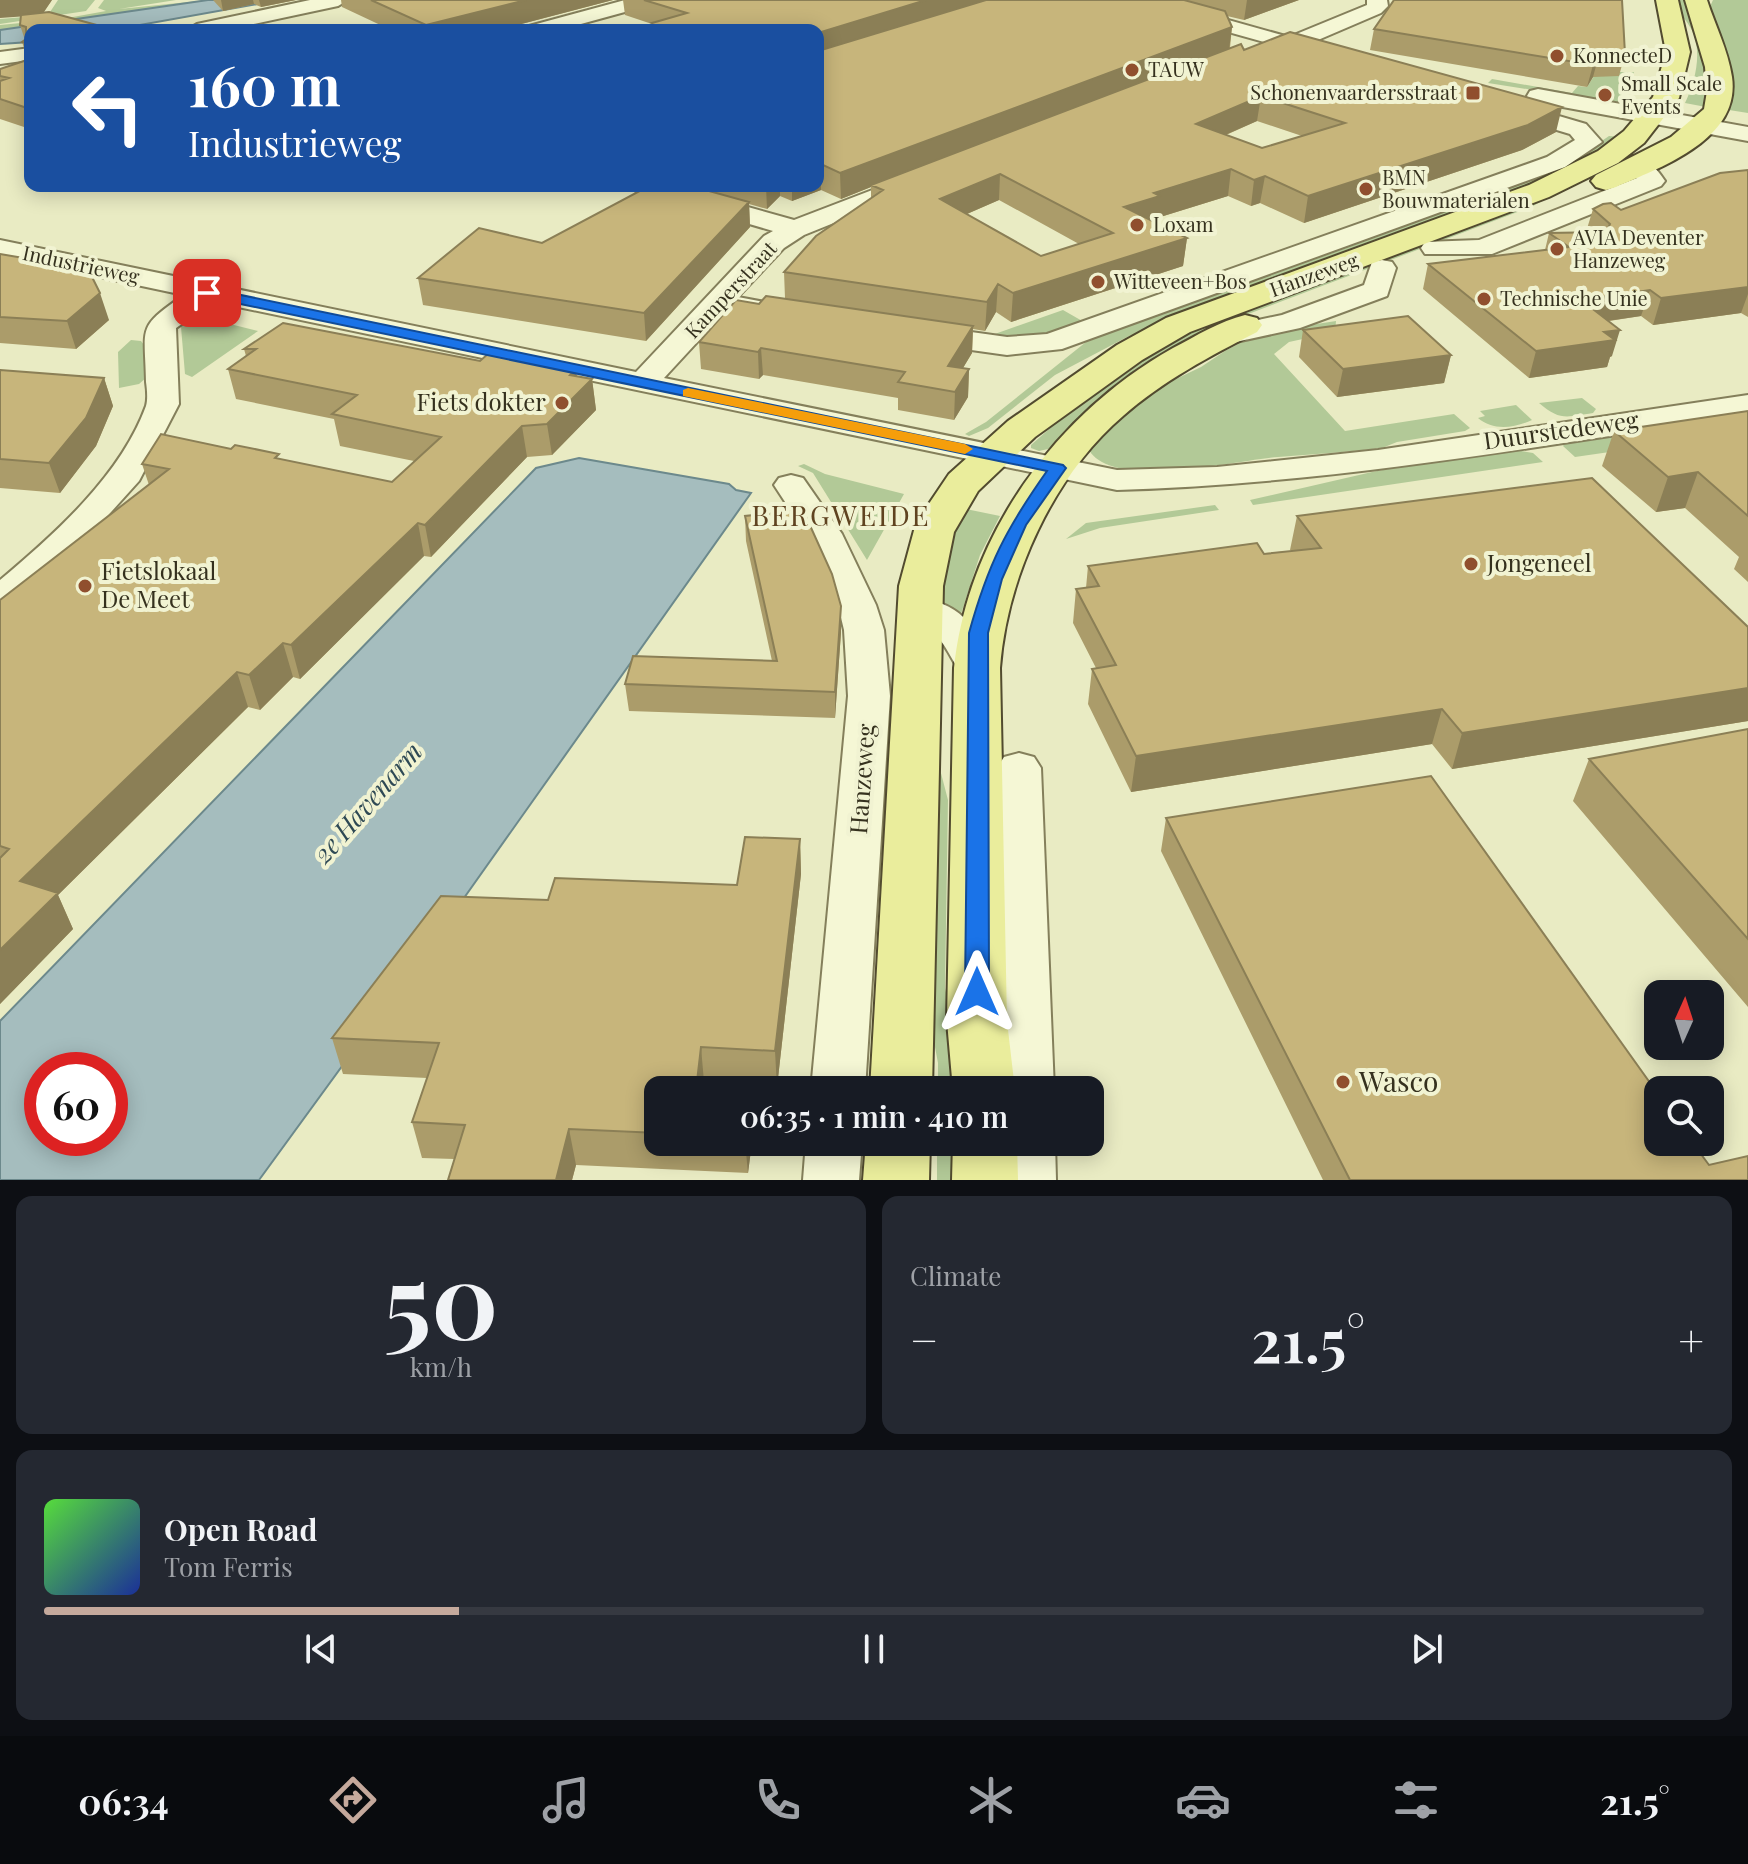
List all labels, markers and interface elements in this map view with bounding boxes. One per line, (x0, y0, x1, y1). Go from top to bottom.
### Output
place label: KonnecteD (1573, 41, 1672, 68)
text: 160 m (188, 46, 341, 121)
marker: KonnecteD (1548, 47, 1566, 65)
place label: TAUW (1148, 55, 1205, 82)
icon: left (56, 56, 160, 160)
marker: TAUW (1123, 61, 1141, 79)
place label: Small Scale Events (1621, 69, 1722, 119)
place label: Schonenvaardersstraat (1250, 78, 1458, 105)
marker: Schonenvaardersstraat (1464, 84, 1482, 102)
marker: Small Scale Events (1596, 86, 1614, 104)
text: Industrieweg (188, 118, 402, 166)
place label: BMN Bouwmaterialen (1382, 163, 1530, 213)
marker: BMN Bouwmaterialen (1357, 180, 1375, 198)
place label: Loxam (1153, 210, 1214, 237)
marker: Loxam (1128, 216, 1146, 234)
place label: AVIA Deventer Hanzeweg (1572, 223, 1704, 273)
street label: Kamperstraat (678, 234, 782, 343)
street label: Industrieweg (20, 238, 143, 289)
marker: AVIA Deventer Hanzeweg (1548, 240, 1566, 258)
street label: Hanzeweg (1265, 245, 1362, 302)
pin (173, 259, 241, 327)
place label: Witteveen+Bos (1113, 267, 1247, 294)
icon: arrive (185, 271, 229, 315)
marker: Witteveen+Bos (1089, 273, 1107, 291)
place label: Technische Unie (1500, 284, 1648, 311)
marker: Technische Unie (1475, 290, 1493, 308)
place label: Fiets dokter (417, 385, 546, 417)
marker: Fiets dokter (553, 394, 571, 412)
street label: Duurstedeweg (1481, 402, 1641, 456)
district label: BERGWEIDE (751, 496, 931, 533)
place label: Jongeneel (1486, 546, 1592, 578)
place label: Fietslokaal De Meet (101, 554, 216, 614)
marker: Jongeneel (1462, 555, 1480, 573)
marker: Fietslokaal De Meet (76, 577, 94, 595)
street label: Hanzeweg (841, 722, 881, 835)
water label: 2e Havenarm (304, 734, 429, 871)
position arrow (935, 950, 1019, 1034)
north arrow (1644, 980, 1724, 1060)
map controls (1644, 980, 1724, 1156)
speed limit sign: 60 (24, 1052, 128, 1156)
place label: Wasco (1358, 1062, 1438, 1099)
marker: Wasco (1334, 1073, 1352, 1091)
button: search (1644, 1076, 1724, 1156)
text: 06:35 · 1 min · 410 m (740, 1096, 1008, 1136)
text: 50 (384, 1227, 498, 1366)
text: Climate (910, 1258, 1001, 1293)
text: 21.5° (1251, 1298, 1365, 1378)
text: − (910, 1309, 938, 1368)
text: + (1678, 1309, 1704, 1368)
text: km/h (410, 1349, 472, 1384)
text: Open Road (164, 1509, 317, 1549)
text: Tom Ferris (164, 1549, 293, 1584)
icon: previous (299, 1627, 343, 1671)
icon: pause (852, 1627, 896, 1671)
icon: next (1405, 1627, 1449, 1671)
icon: directions (325, 1772, 381, 1828)
icon: music (538, 1772, 594, 1828)
icon: phone (750, 1772, 806, 1828)
icon: climate (963, 1772, 1019, 1828)
icon: car (1175, 1772, 1231, 1828)
icon: filters (1388, 1772, 1444, 1828)
text: 06:34 (78, 1776, 169, 1824)
text: 21.5° (1600, 1776, 1670, 1824)

